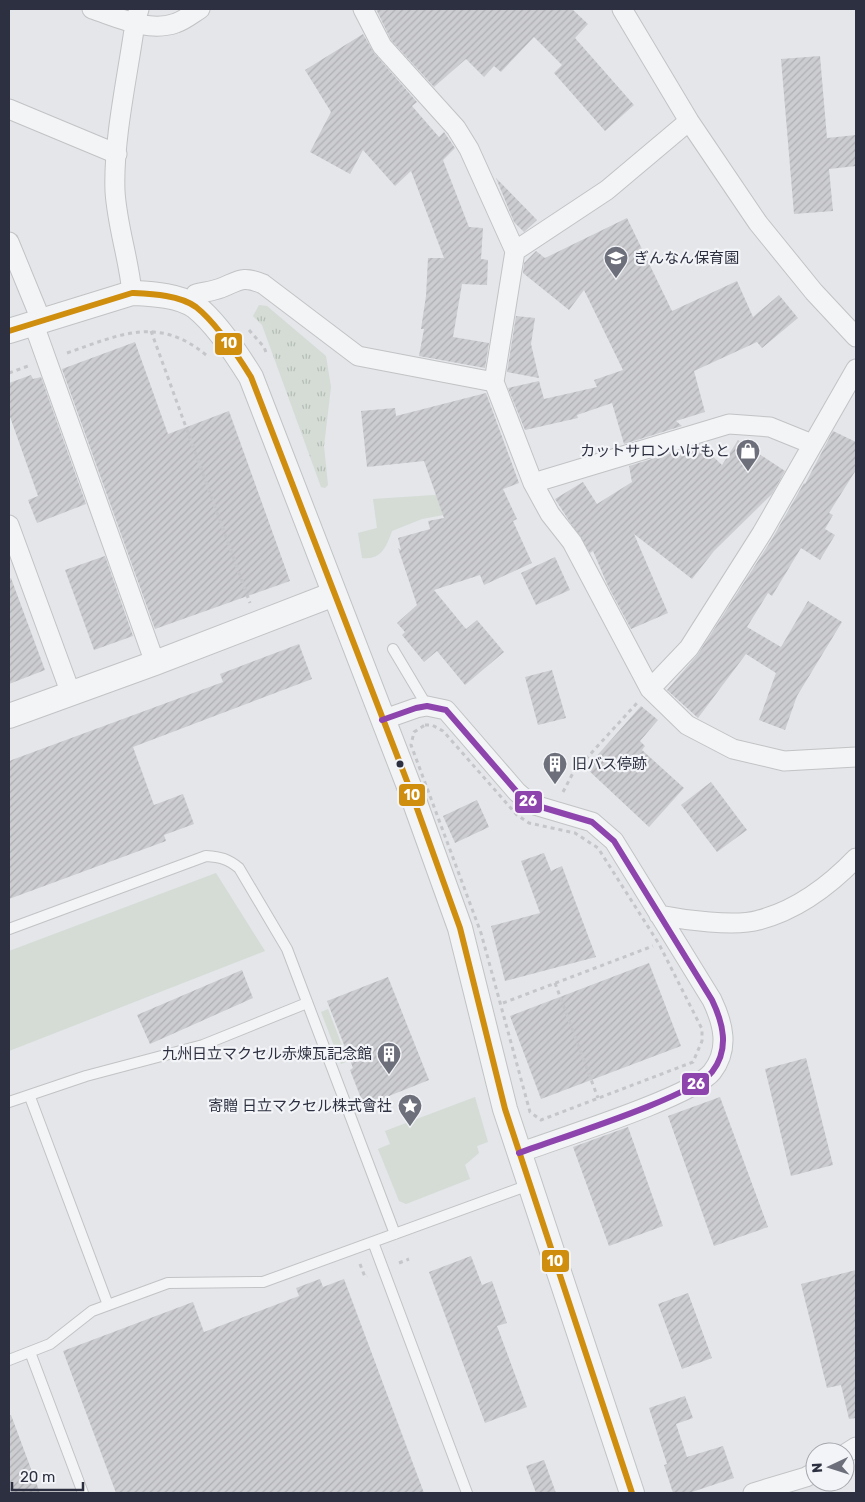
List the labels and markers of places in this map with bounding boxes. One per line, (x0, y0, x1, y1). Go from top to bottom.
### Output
school or university icon: ぎんなん保育園 (603, 245, 629, 279)
place label: ぎんなん保育園 (634, 249, 739, 267)
shop icon: カットサロンいけもと (735, 438, 761, 472)
place label: カットサロンいけもと (580, 442, 730, 460)
building icon: 旧バス停跡 (542, 751, 568, 785)
place label: 旧バス停跡 (572, 755, 647, 773)
unlabelled marker (395, 759, 405, 769)
building icon: 九州日立マクセル赤煉瓦記念館 (376, 1041, 402, 1075)
place label: 九州日立マクセル赤煉瓦記念館 (162, 1045, 372, 1063)
place icon: 寄贈 日立マクセル株式會社 (397, 1093, 423, 1127)
place label: 寄贈 日立マクセル株式會社 (208, 1097, 392, 1115)

